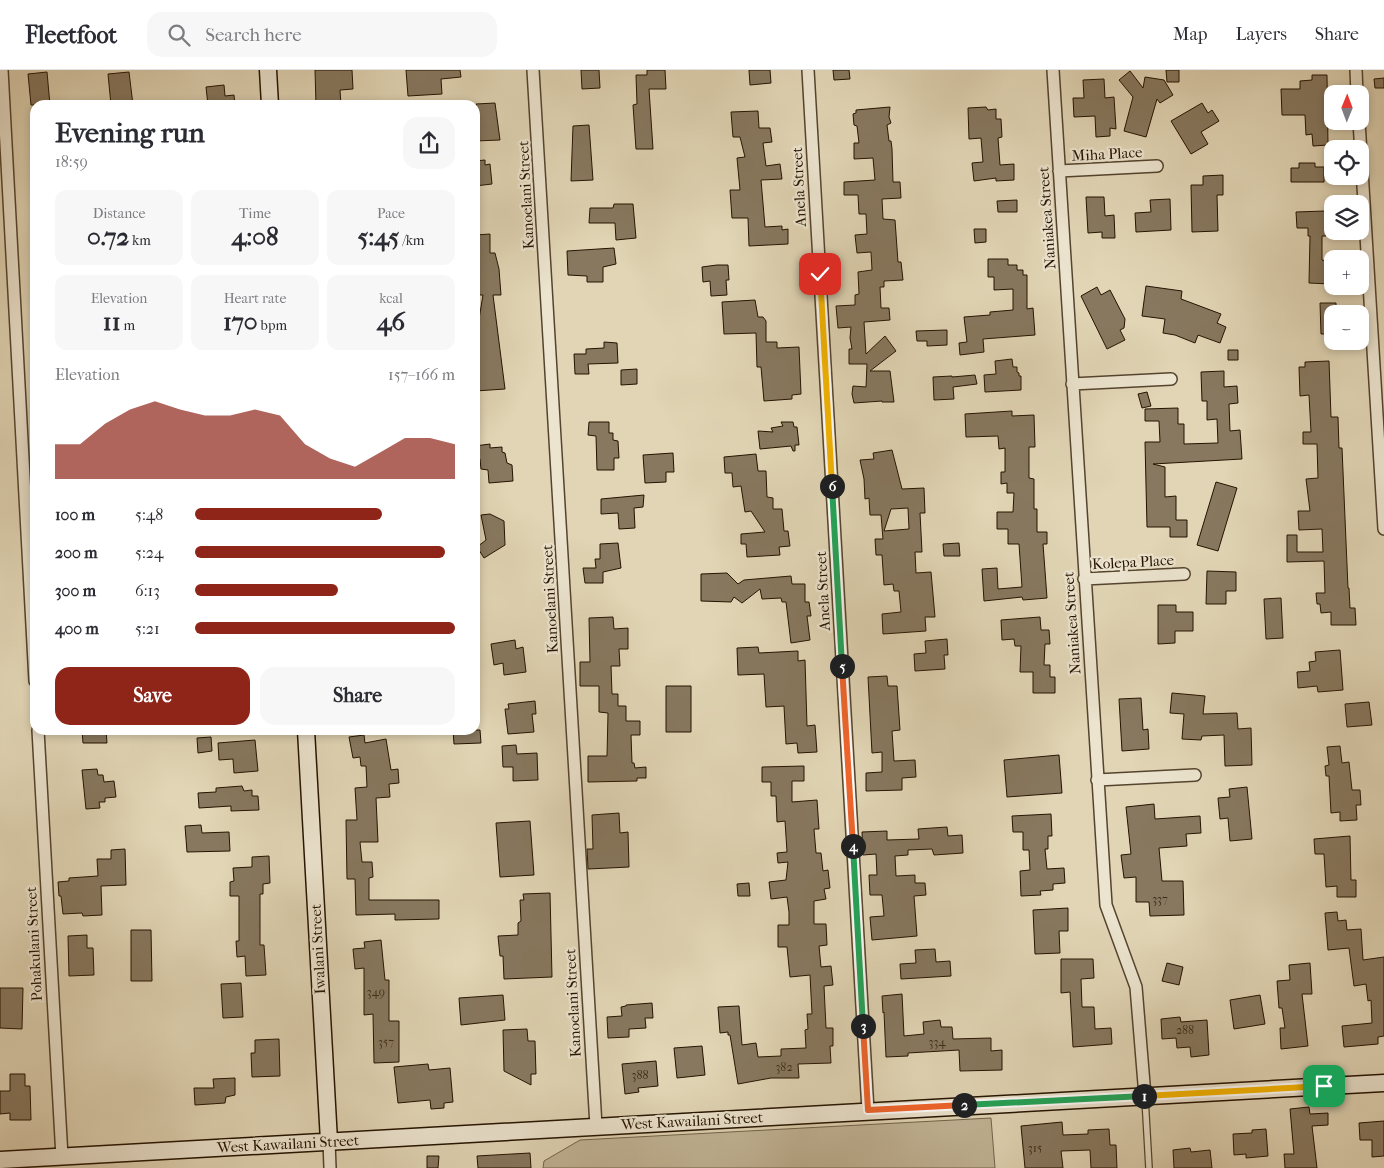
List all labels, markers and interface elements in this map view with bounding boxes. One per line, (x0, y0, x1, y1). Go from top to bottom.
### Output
search box (147, 12, 497, 57)
text: Fleetfoot (25, 21, 117, 49)
icon: search (165, 21, 193, 49)
text: Search here (205, 24, 302, 46)
text: Map (1173, 24, 1207, 45)
text: Layers (1235, 24, 1287, 45)
text: Share (1315, 24, 1359, 45)
north arrow (1324, 85, 1369, 130)
map controls (1324, 85, 1369, 350)
text: Evening run (55, 116, 205, 149)
button: share (403, 117, 455, 169)
street label: Kanoelani Street (514, 140, 538, 250)
button: locate (1324, 140, 1369, 185)
street label: Miha Place (1071, 143, 1143, 165)
street label: Anela Street (788, 146, 810, 228)
text: 18:59 (55, 152, 88, 171)
street label: Naniakea Street (1034, 165, 1060, 270)
button: layers (1324, 195, 1369, 240)
text: Distance (93, 205, 145, 222)
text: Time (239, 205, 271, 222)
text: Pace (377, 205, 405, 222)
text: 0.72 (87, 222, 129, 251)
text: 4:08 (231, 222, 279, 251)
text: 5:45 (357, 222, 399, 251)
text: km (129, 232, 151, 249)
text: /km (399, 232, 425, 249)
button: + (1324, 250, 1369, 295)
pin (799, 253, 841, 295)
icon: check (806, 260, 834, 288)
text: Elevation (91, 290, 147, 307)
text: Heart rate (224, 290, 286, 307)
text: kcal (379, 290, 403, 307)
button: − (1324, 305, 1369, 350)
text: 11 (103, 307, 121, 336)
text: 170 (223, 307, 258, 336)
text: 46 (377, 307, 405, 336)
text: m (121, 317, 135, 334)
text: bpm (258, 317, 287, 334)
text: Elevation (55, 365, 120, 384)
text: 157–166 m (388, 365, 455, 384)
pin: 6 (820, 474, 844, 498)
text: 6 (829, 478, 836, 495)
text: 100 m (55, 505, 95, 524)
text: 5:48 (135, 505, 163, 524)
text: 200 m (55, 543, 98, 562)
text: 5:24 (135, 543, 163, 562)
street label: Kanoelani Street (538, 544, 562, 654)
street label: Anela Street (812, 550, 834, 632)
street label: Kolepa Place (1092, 551, 1175, 573)
street label: Naniakea Street (1059, 570, 1085, 675)
text: 300 m (55, 581, 96, 600)
text: 6:13 (135, 581, 160, 600)
text: 400 m (55, 619, 99, 638)
text: 5:21 (135, 619, 160, 638)
pin: 5 (830, 654, 854, 678)
text: 5 (839, 658, 846, 675)
button: Save (55, 667, 250, 725)
button: Share (260, 667, 455, 725)
pin: 4 (840, 834, 866, 858)
text: 4 (849, 838, 858, 855)
street label: Pohakulani Street (22, 886, 46, 1002)
house number: 337 (1152, 892, 1168, 906)
street label: Iwalani Street (307, 903, 329, 995)
street label: Kanoelani Street (561, 948, 585, 1058)
house number: 349 (367, 985, 385, 999)
pin: 3 (850, 1014, 876, 1038)
text: 3 (861, 1018, 866, 1035)
house number: 288 (1176, 1023, 1194, 1037)
house number: 357 (378, 1035, 394, 1049)
house number: 334 (929, 1035, 946, 1049)
house number: 382 (775, 1060, 793, 1074)
pin (1303, 1065, 1345, 1107)
house number: 388 (632, 1068, 648, 1082)
icon: arrive (1310, 1072, 1338, 1100)
pin: 1 (1132, 1084, 1156, 1108)
text: 1 (1142, 1088, 1147, 1105)
pin: 2 (952, 1092, 976, 1118)
text: 2 (961, 1097, 968, 1114)
street label: West Kawailani Street (619, 1108, 764, 1134)
street label: West Kawailani Street (215, 1131, 360, 1157)
house number: 315 (1028, 1141, 1042, 1155)

